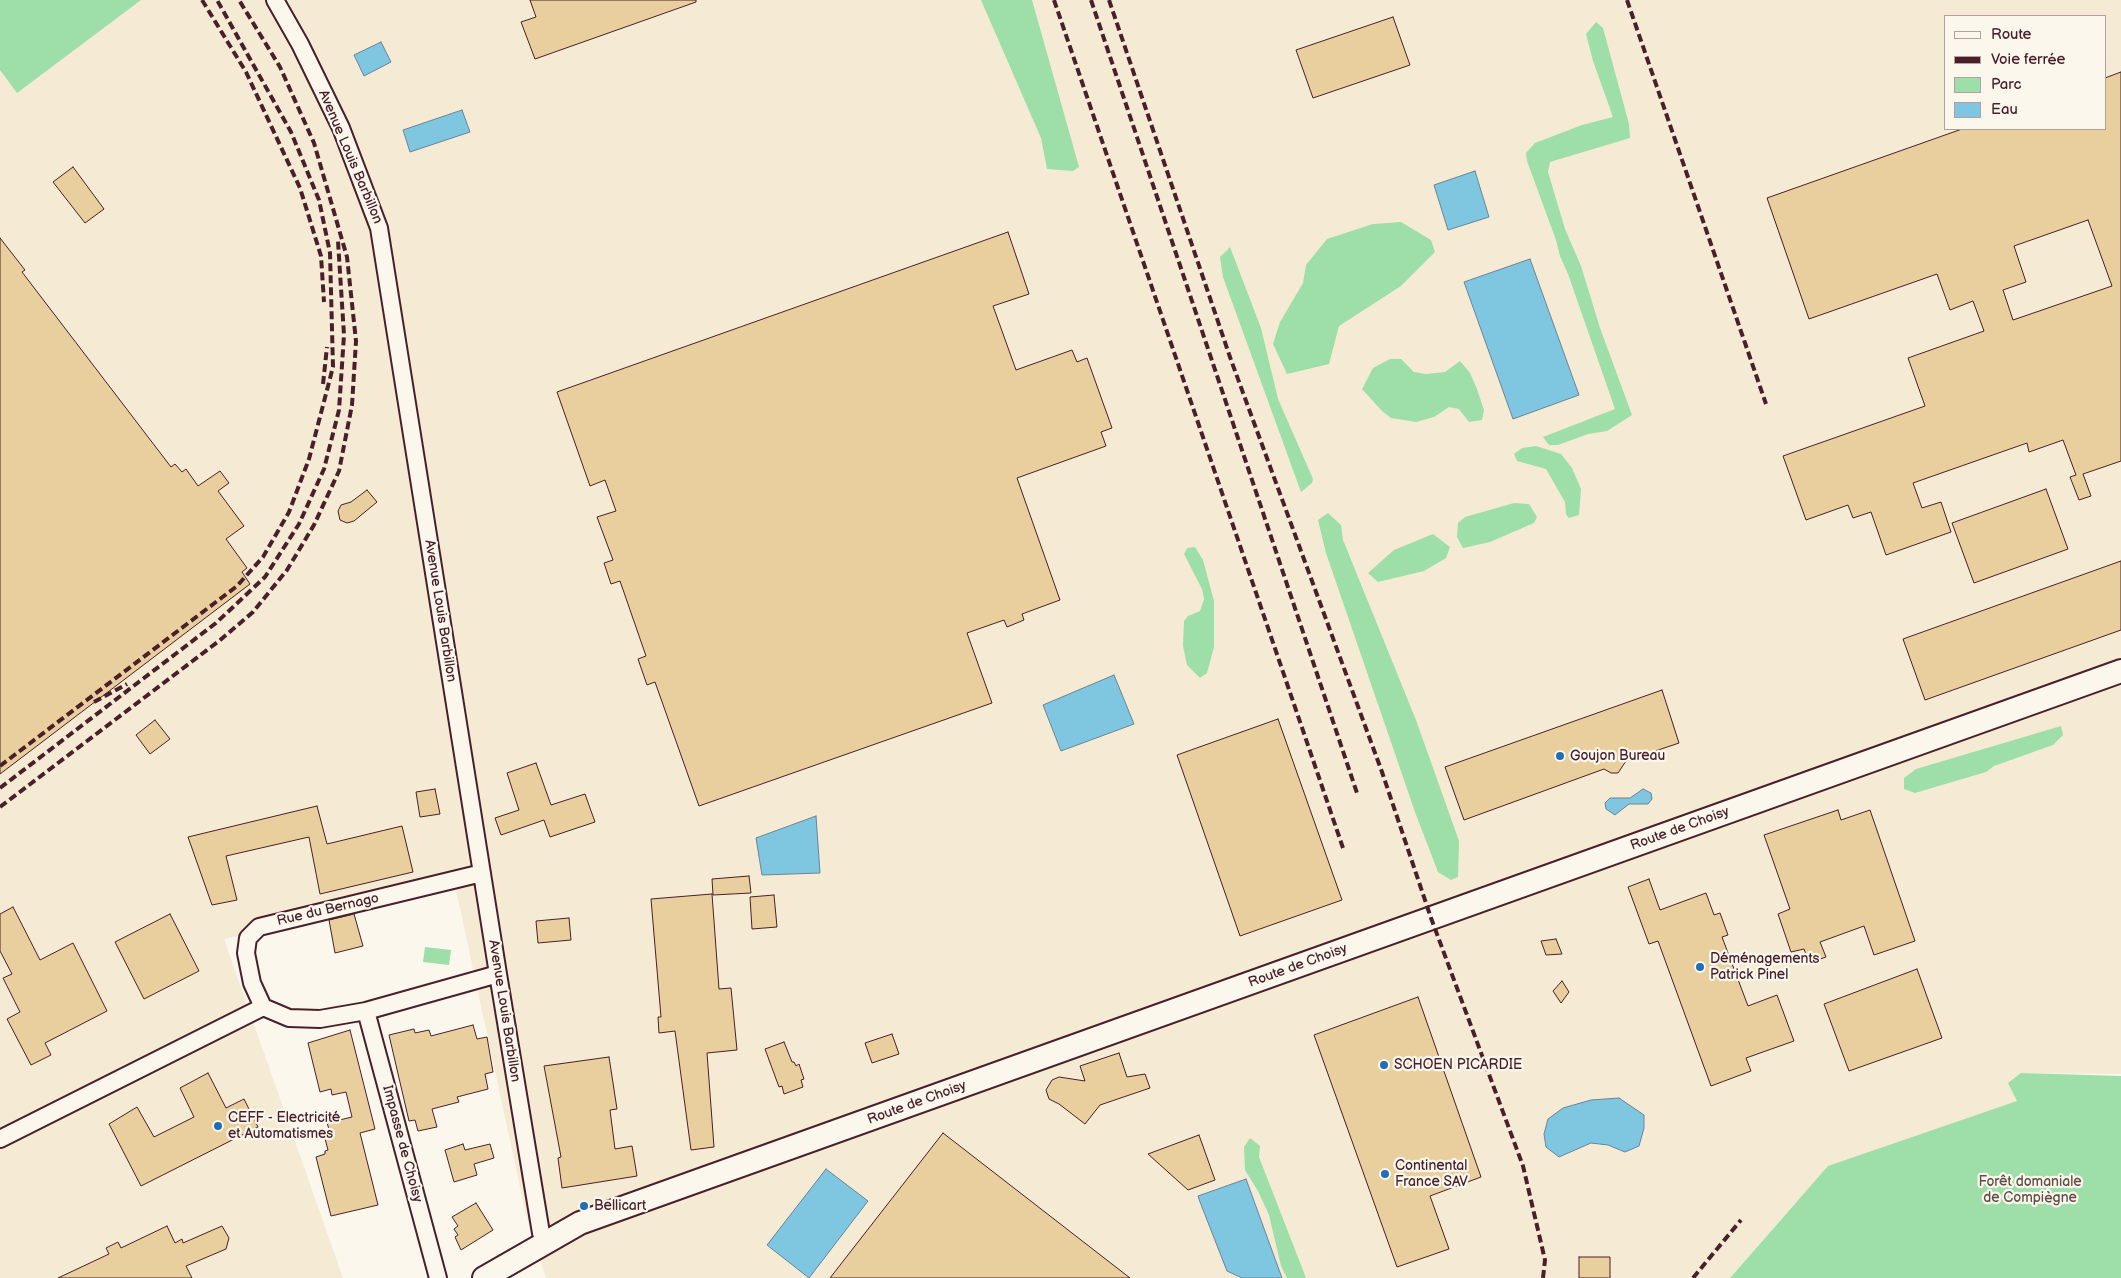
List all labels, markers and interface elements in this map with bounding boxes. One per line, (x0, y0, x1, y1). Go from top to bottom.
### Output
legend (1944, 15, 2106, 130)
text: Route (1991, 25, 2031, 44)
text: Voie ferrée (1991, 50, 2066, 69)
text: Parc (1991, 75, 2021, 94)
street label: Avenue Louis Barbillon (314, 88, 386, 226)
text: Eau (1991, 100, 2018, 119)
street label: Avenue Louis Barbillon (420, 539, 460, 683)
place label: Goujon Bureau (1570, 748, 1665, 764)
marker: Goujon Bureau (1554, 750, 1566, 762)
street label: Route de Choisy (1628, 803, 1732, 855)
street label: Rue du Bernago (275, 890, 381, 930)
street label: Avenue Louis Barbillon (484, 939, 524, 1083)
street label: Route de Choisy (1246, 940, 1350, 992)
place label: Déménagements Patrick Pinel (1710, 951, 1820, 984)
marker: Déménagements Patrick Pinel (1694, 961, 1706, 973)
place label: SCHOEN PICARDIE (1394, 1057, 1522, 1073)
marker: SCHOEN PICARDIE (1378, 1059, 1390, 1071)
street label: Route de Choisy (865, 1077, 969, 1129)
street label: Impasse de Choisy (378, 1084, 426, 1204)
place label: CEFF - Electricité et Automatismes (228, 1110, 340, 1142)
marker: CEFF - Electricité et Automatismes (212, 1120, 224, 1132)
place label: Continental France SAV (1395, 1158, 1468, 1190)
marker: Continental France SAV (1379, 1168, 1391, 1180)
park label: Forêt domaniale de Compiègne (1978, 1174, 2082, 1206)
place label: Bellicart (594, 1198, 646, 1214)
marker: Bellicart (578, 1200, 590, 1212)

